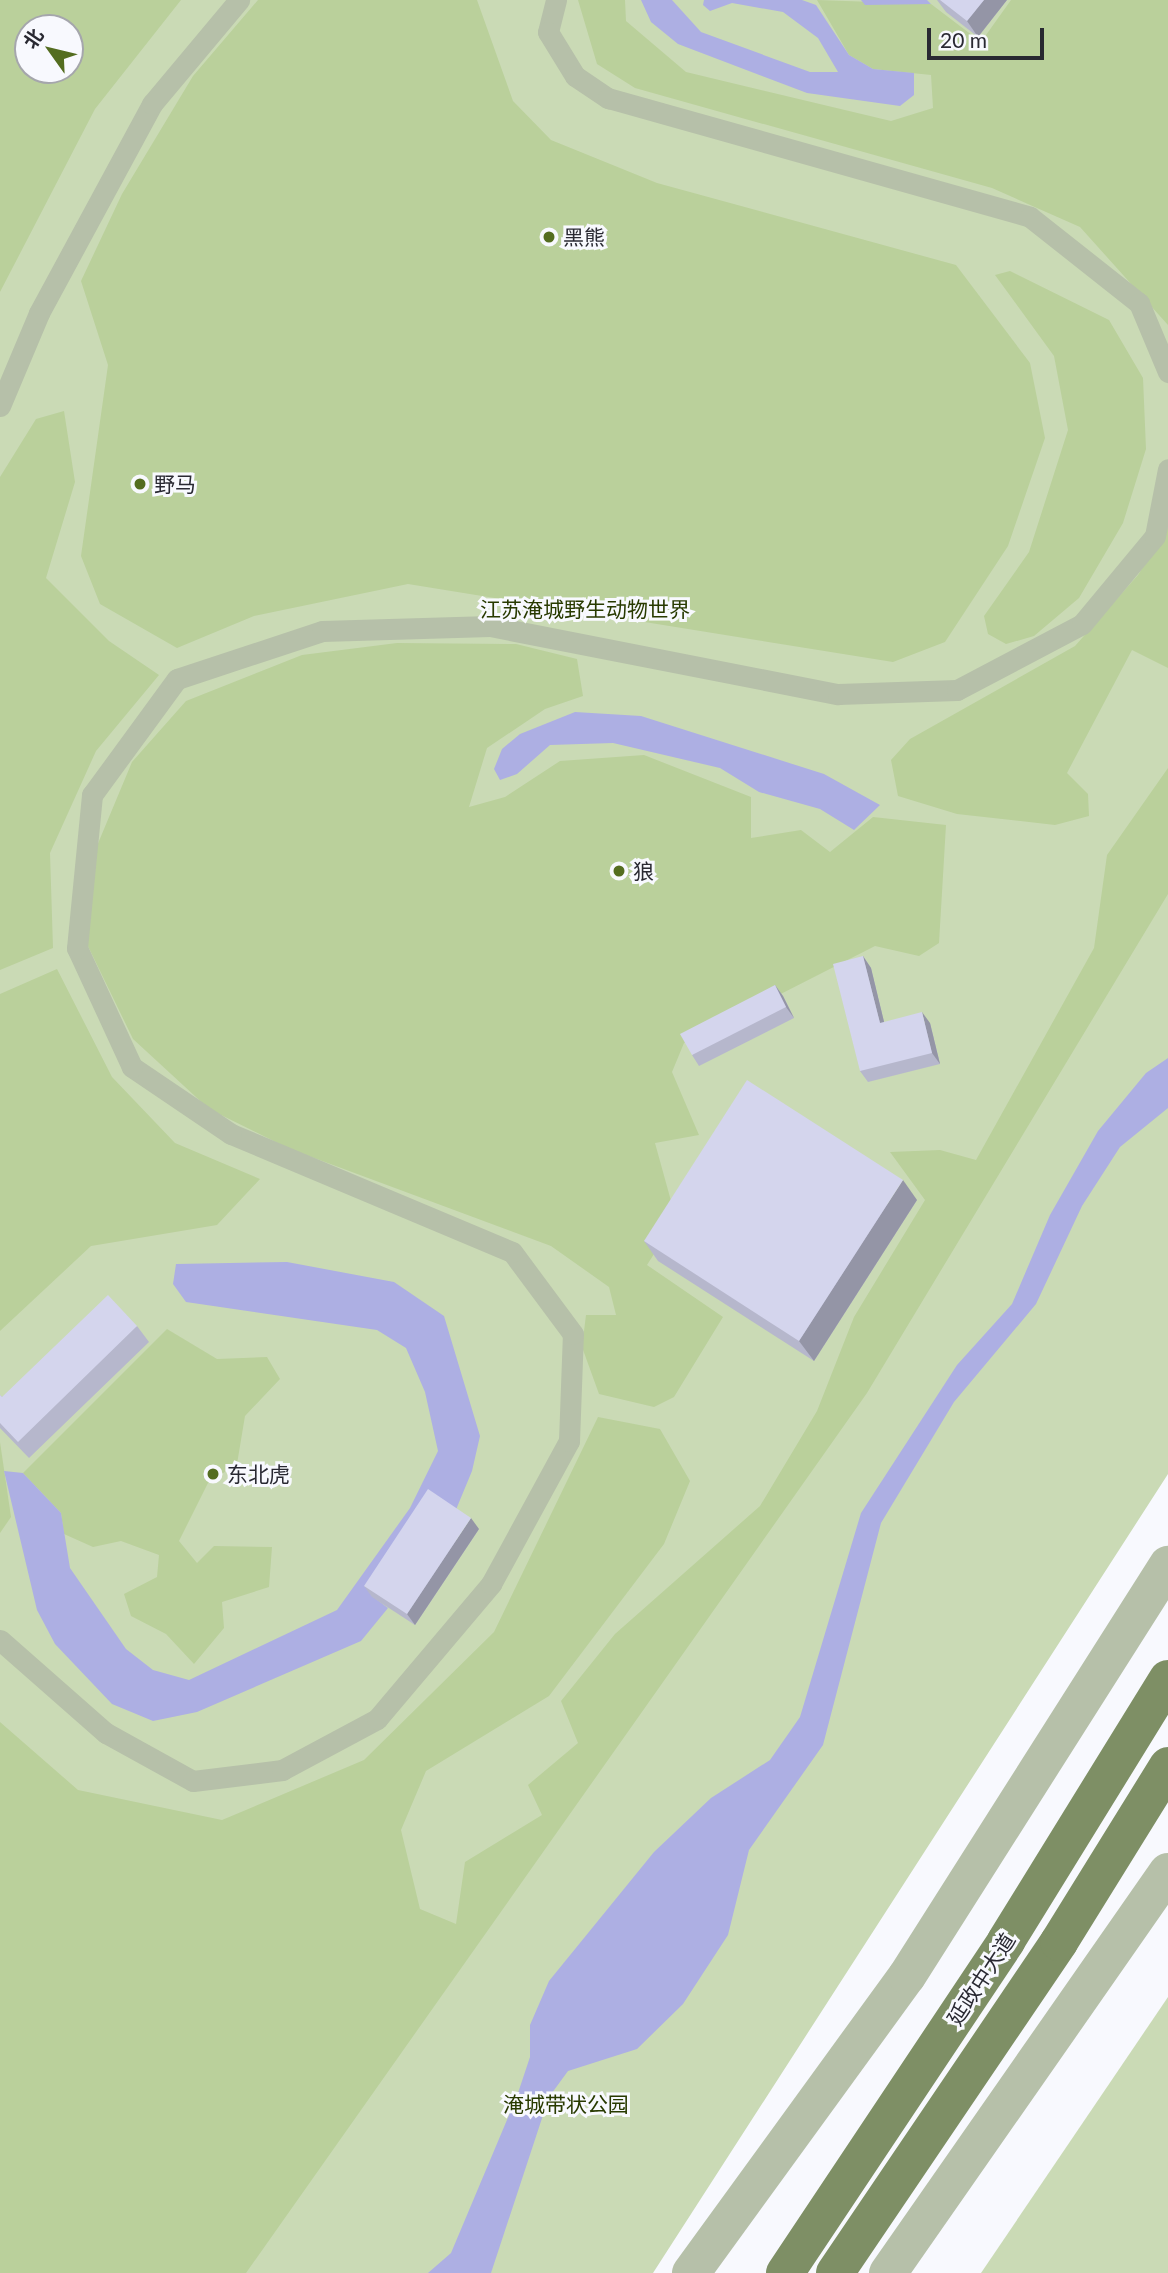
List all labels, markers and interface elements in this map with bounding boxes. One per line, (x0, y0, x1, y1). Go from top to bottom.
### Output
north arrow (14, 14, 84, 84)
scale bar (930, 14, 1047, 58)
text: 北 (18, 24, 48, 52)
text: 20 m (940, 27, 987, 52)
place label: 黑熊 (563, 224, 605, 250)
marker: 黑熊 (541, 229, 557, 245)
place label: 野马 (154, 471, 196, 497)
marker: 野马 (132, 476, 148, 492)
park label: 江苏淹城野生动物世界 (480, 596, 690, 622)
place label: 狼 (633, 858, 654, 884)
marker: 狼 (611, 863, 627, 879)
place label: 东北虎 (227, 1461, 290, 1487)
marker: 东北虎 (205, 1466, 221, 1482)
street label: 延政中大道 (942, 1928, 1020, 2030)
park label: 淹城带状公园 (503, 2091, 629, 2117)

